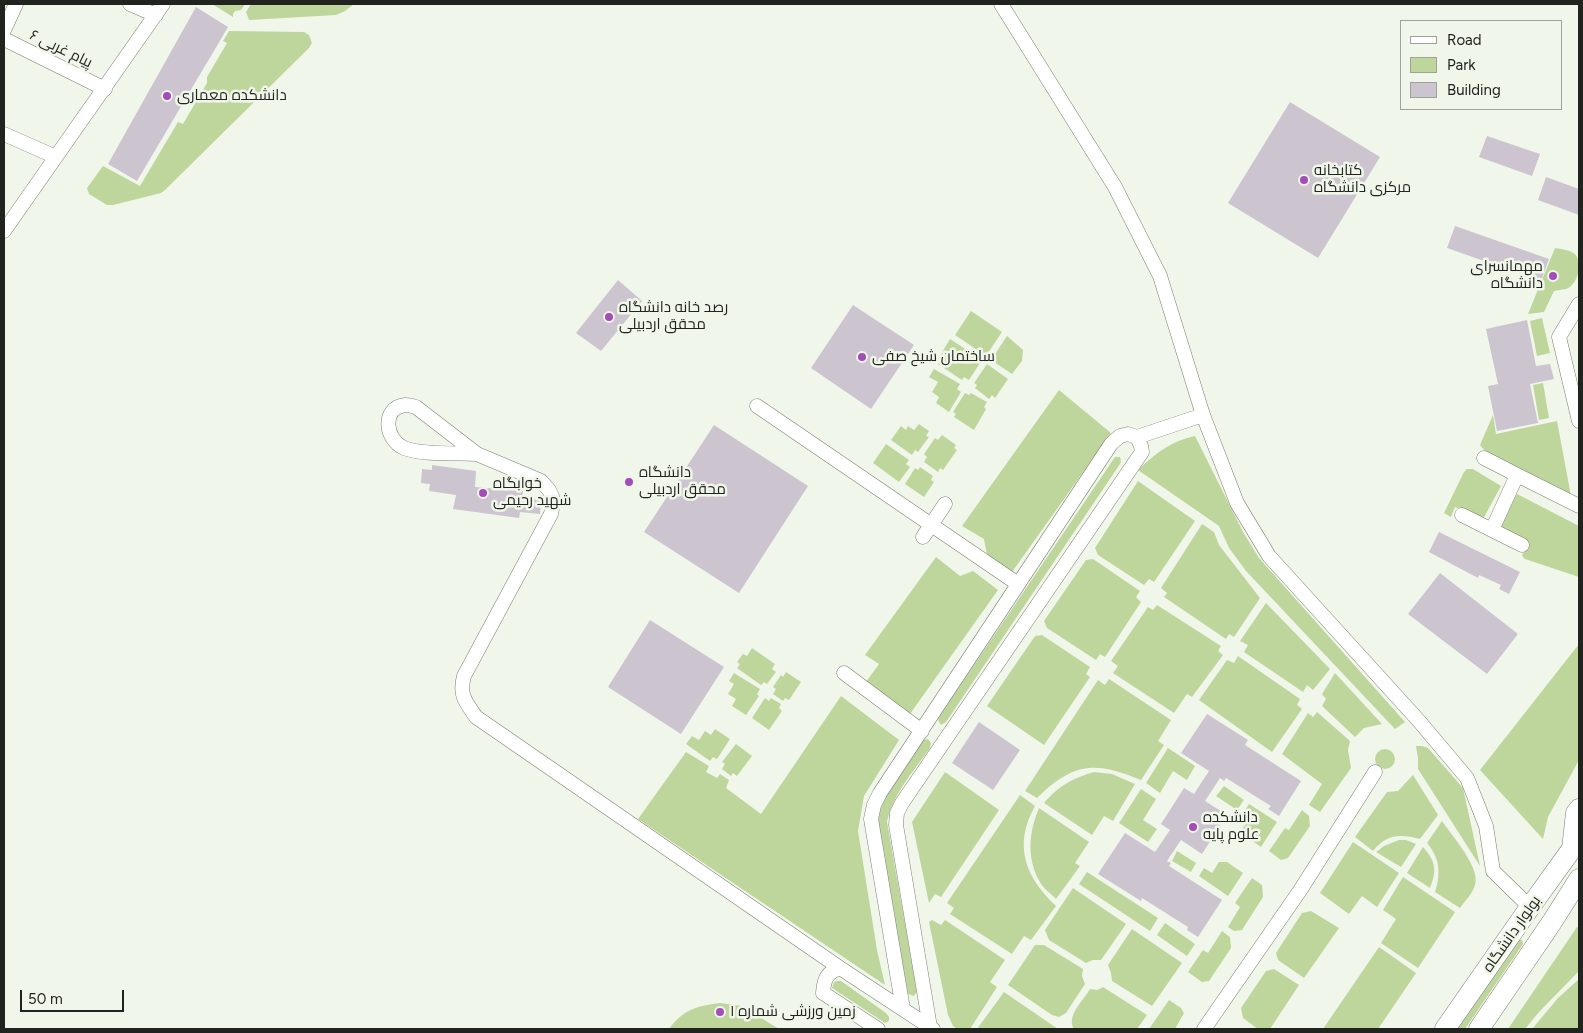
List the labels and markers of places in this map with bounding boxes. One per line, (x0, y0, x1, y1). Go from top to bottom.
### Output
place label: دانشکده معماری (177, 87, 287, 105)
marker: دانشکده معماری (161, 90, 173, 102)
place label: کتابخانه مرکزی دانشگاه (1314, 162, 1411, 197)
marker: کتابخانه مرکزی دانشگاه (1298, 174, 1310, 186)
place label: مهمانسرای دانشگاه (1470, 258, 1543, 293)
marker: مهمانسرای دانشگاه (1547, 270, 1559, 282)
place label: رصد خانه دانشگاه محقق اردبیلی (619, 299, 728, 334)
marker: رصد خانه دانشگاه محقق اردبیلی (603, 311, 615, 323)
place label: ساختمان شیخ صفی (872, 348, 995, 366)
marker: ساختمان شیخ صفی (856, 351, 868, 363)
place label: دانشگاه محقق اردبیلی (639, 464, 726, 499)
place label: خوابگاه شهید رحیمی (493, 475, 572, 510)
marker: دانشگاه محقق اردبیلی (623, 476, 635, 488)
marker: خوابگاه شهید رحیمی (477, 487, 489, 499)
place label: دانشکده علوم پایه (1203, 809, 1259, 844)
marker: دانشکده علوم پایه (1187, 821, 1199, 833)
place label: زمین ورزشی شماره ۱ (730, 1003, 856, 1021)
marker: زمین ورزشی شماره ۱ (714, 1006, 726, 1018)

